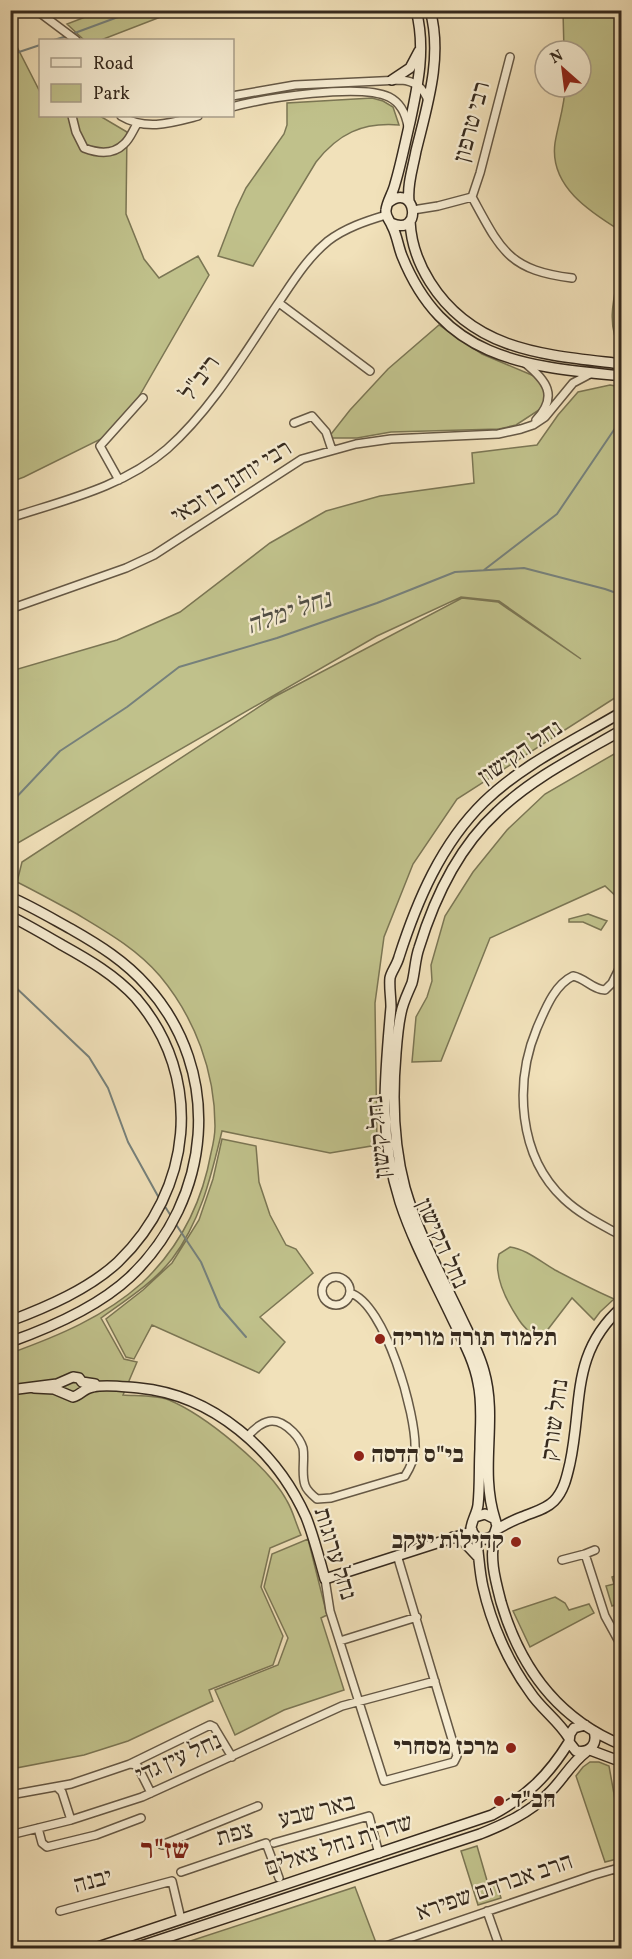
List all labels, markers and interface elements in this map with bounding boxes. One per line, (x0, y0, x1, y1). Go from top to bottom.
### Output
legend (39, 39, 234, 117)
north arrow (533, 39, 593, 99)
text: N (547, 45, 568, 70)
text: Road (93, 52, 134, 77)
street label: רבי טרפון (446, 78, 500, 166)
text: Park (93, 82, 130, 107)
street label: ריב"ל (173, 349, 229, 409)
street label: רבי יוחנן בן זכאי (165, 432, 299, 534)
water label: נחל ימלה (242, 581, 338, 644)
street label: נחל הקישון (472, 712, 570, 794)
street label: נחל קישון (359, 1094, 401, 1180)
street label: נחל הקישון (406, 1193, 476, 1295)
place label: תלמוד תורה מוריה (392, 1322, 558, 1356)
marker: תלמוד תורה מוריה (373, 1332, 387, 1346)
street label: נחל שורק (533, 1377, 579, 1463)
place label: בי"ס הדסה (371, 1439, 464, 1473)
marker: בי"ס הדסה (352, 1449, 366, 1463)
street label: נחל ערוגות (304, 1504, 364, 1604)
place label: קהילות יעקב (391, 1525, 504, 1559)
marker: קהילות יעקב (509, 1535, 523, 1549)
street label: נחל עין גדי (130, 1725, 228, 1793)
place label: מרכז מסחרי (394, 1731, 499, 1765)
marker: מרכז מסחרי (504, 1741, 518, 1755)
place label: חב"ד (511, 1784, 556, 1818)
street label: באר שבע (275, 1786, 359, 1838)
marker: חב"ד (492, 1794, 506, 1808)
street label: שדרות נחל צאלים (260, 1806, 418, 1886)
street label: צפת (213, 1814, 257, 1856)
district label: שז"ר (141, 1832, 189, 1870)
street label: הרב אברהם שפירא (412, 1845, 578, 1931)
street label: יבנה (70, 1861, 116, 1903)

